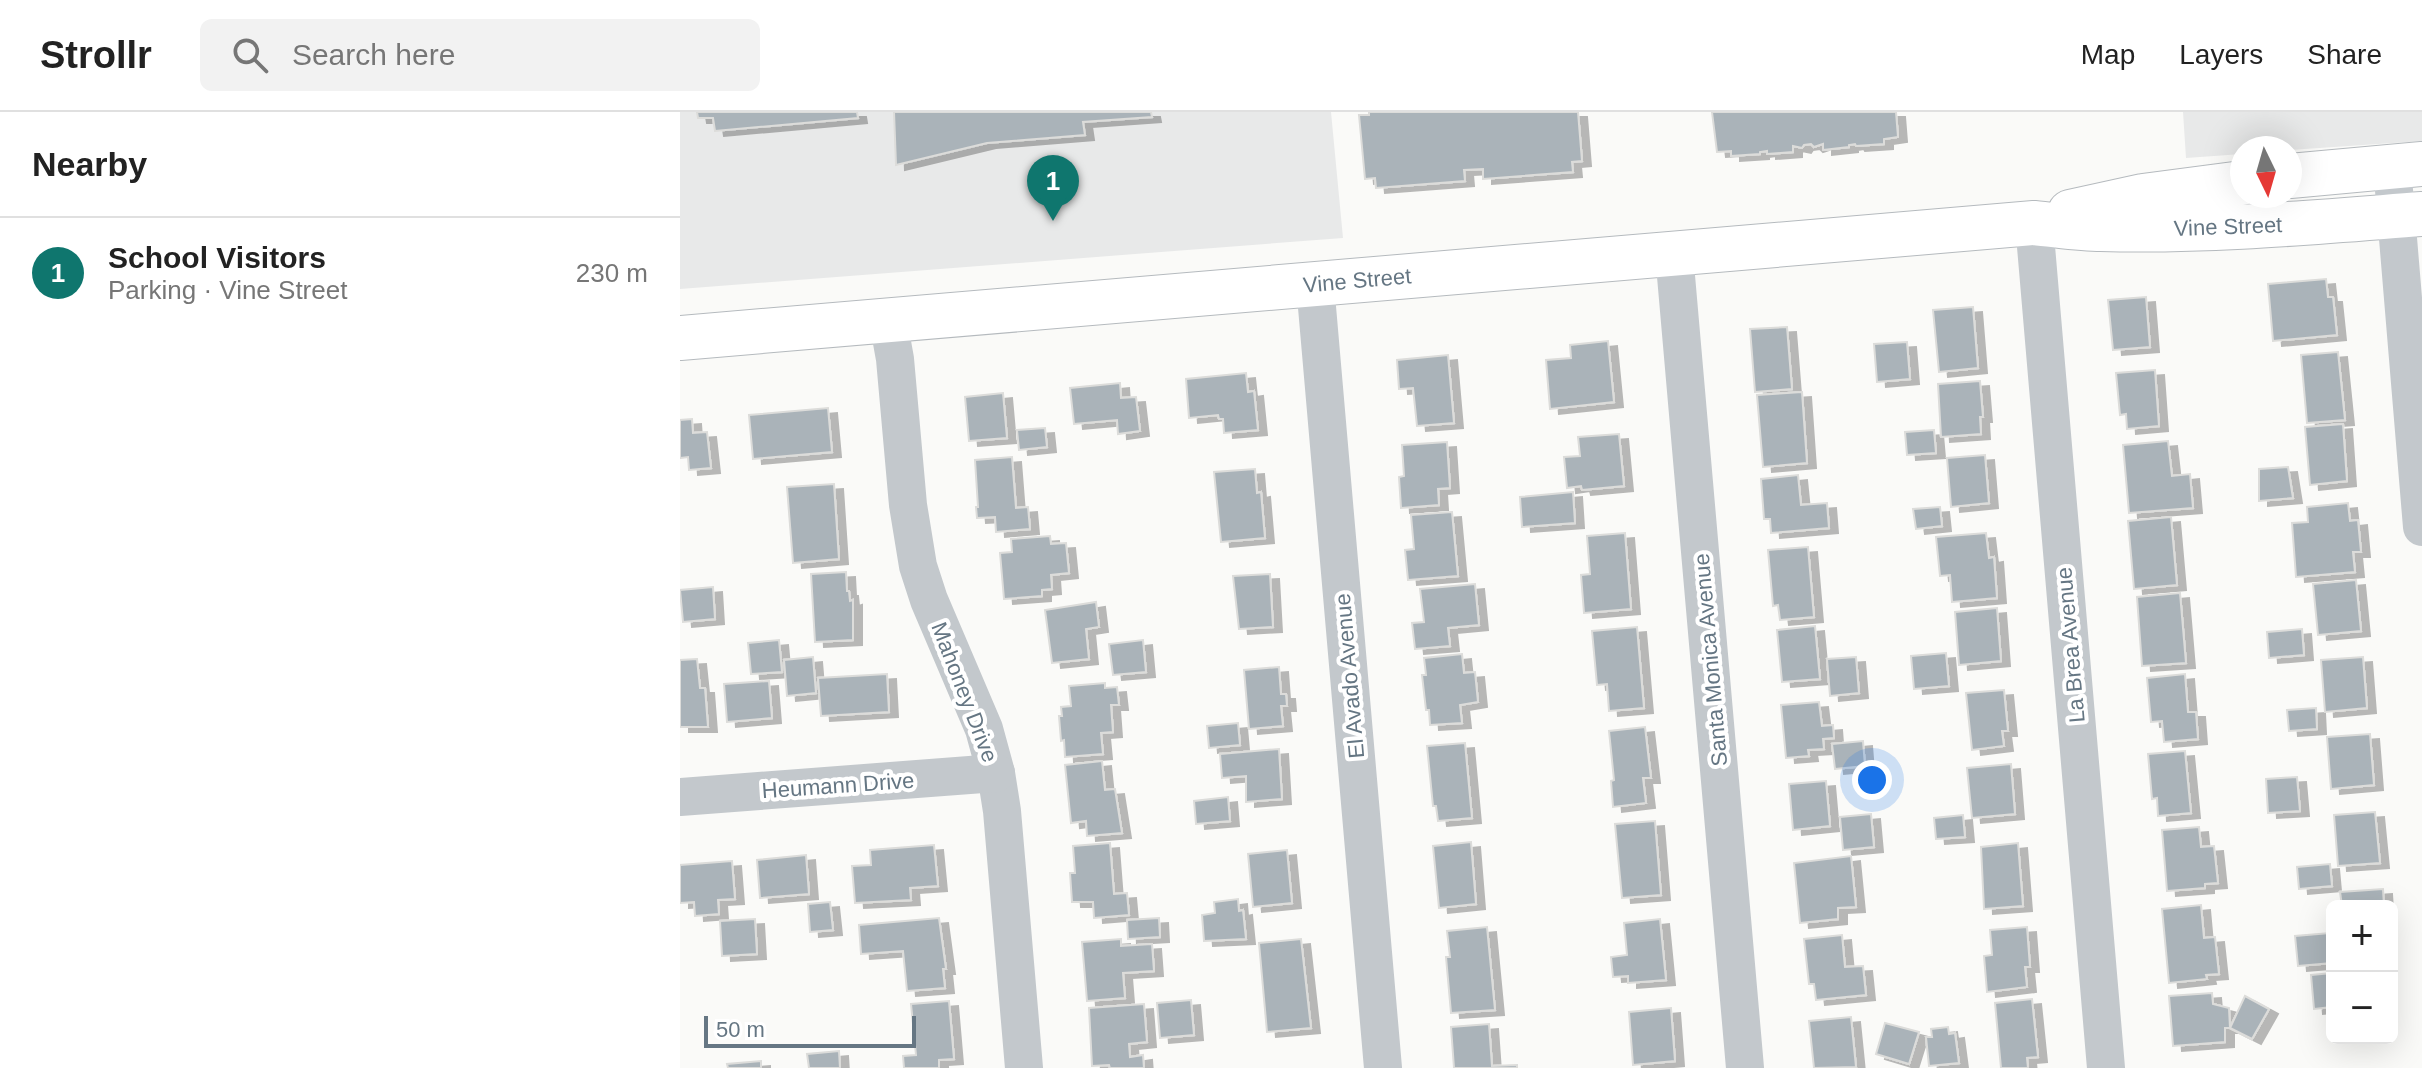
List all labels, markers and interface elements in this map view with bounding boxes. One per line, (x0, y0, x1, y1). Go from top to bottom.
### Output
search box (200, 19, 760, 91)
icon: search (228, 33, 272, 77)
text: Strollr (40, 34, 152, 76)
text: Search here (292, 38, 455, 71)
text: Map (2081, 39, 2135, 70)
text: Layers (2179, 39, 2263, 70)
text: Share (2307, 39, 2382, 70)
north arrow (2230, 136, 2302, 208)
text: Nearby (32, 145, 147, 183)
pin: 1 (1027, 155, 1079, 221)
street label: Vine Street (2173, 212, 2283, 241)
text: School Visitors (108, 241, 326, 274)
text: 1 (51, 258, 65, 288)
text: 230 m (576, 258, 648, 288)
street label: Vine Street (1302, 263, 1412, 298)
text: Parking · Vine Street (108, 275, 347, 305)
street label: Santa Monica Avenue (1689, 552, 1732, 767)
street label: La Brea Avenue (2051, 566, 2090, 724)
street label: El Avado Avenue (1330, 592, 1369, 760)
street label: Mahoney Drive (926, 619, 1003, 766)
your location (1852, 760, 1892, 800)
street label: Heumann Drive (761, 768, 915, 803)
map controls (2326, 900, 2398, 1044)
button: + (2326, 900, 2398, 972)
button: − (2326, 972, 2398, 1044)
scale bar (704, 1012, 916, 1048)
text: 50 m (716, 1017, 765, 1042)

